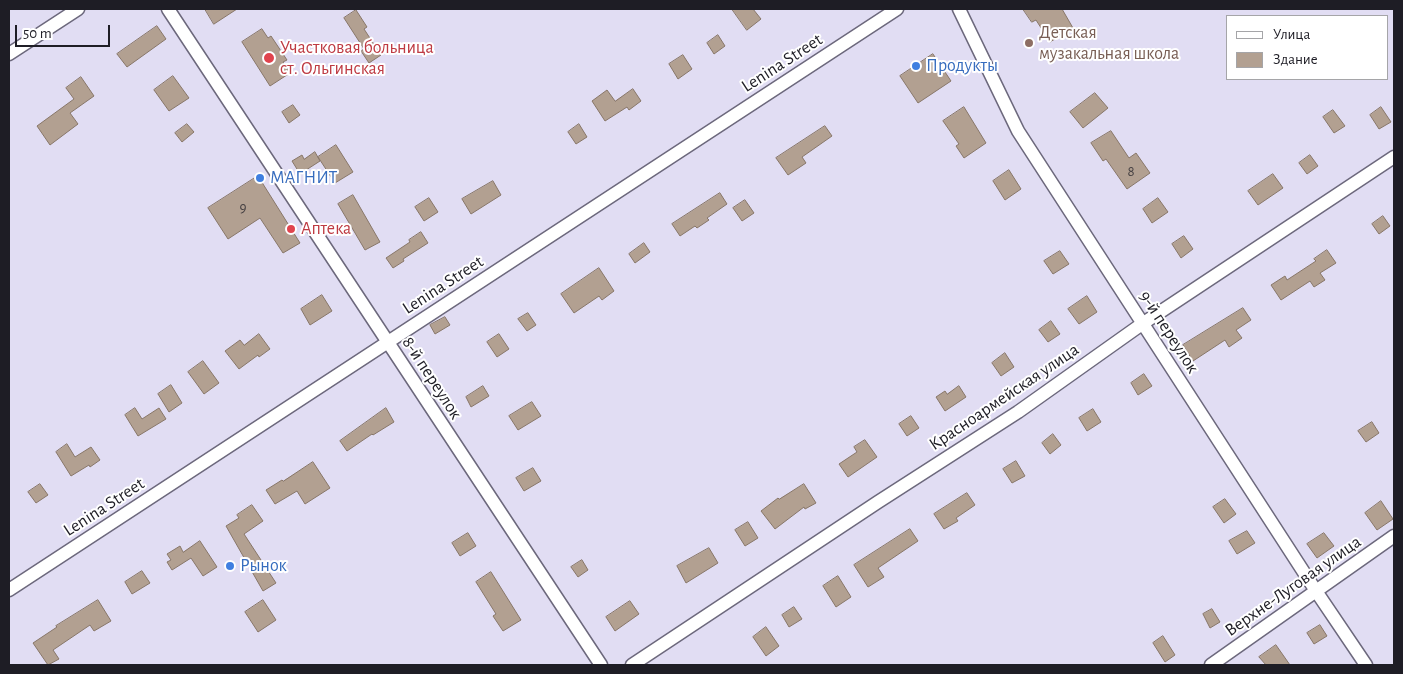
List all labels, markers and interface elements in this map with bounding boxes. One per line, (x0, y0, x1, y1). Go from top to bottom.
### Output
scale bar (18, 15, 112, 47)
legend (1226, 15, 1388, 80)
place label: Детская музакальная школа (1039, 22, 1179, 64)
text: 50 m (23, 26, 52, 41)
text: Улица (1273, 27, 1310, 42)
street label: Lenina Street (737, 29, 827, 97)
place label: Участковая больница ст. Ольгинская (280, 37, 434, 80)
marker: Детская музакальная школа (1023, 37, 1035, 49)
marker: Участковая больница ст. Ольгинская (262, 51, 276, 65)
text: Здание (1273, 52, 1318, 67)
place label: Продукты (926, 55, 998, 77)
marker: Продукты (910, 60, 922, 72)
house number: 8 (1127, 162, 1135, 180)
place label: МАГНИТ (270, 167, 337, 189)
marker: МАГНИТ (254, 172, 266, 184)
house number: 9 (239, 198, 247, 216)
place label: Аптека (301, 218, 351, 240)
marker: Аптека (285, 223, 297, 235)
street label: Lenina Street (398, 251, 488, 319)
street label: 9-й переулок (1134, 287, 1204, 377)
street label: 8-й переулок (397, 333, 467, 423)
street label: Красноармейская улица (925, 339, 1083, 455)
street label: Lenina Street (59, 473, 149, 541)
street label: Верхне-Луговая улица (1221, 531, 1365, 641)
place label: Рынок (240, 555, 287, 577)
marker: Рынок (224, 560, 236, 572)

